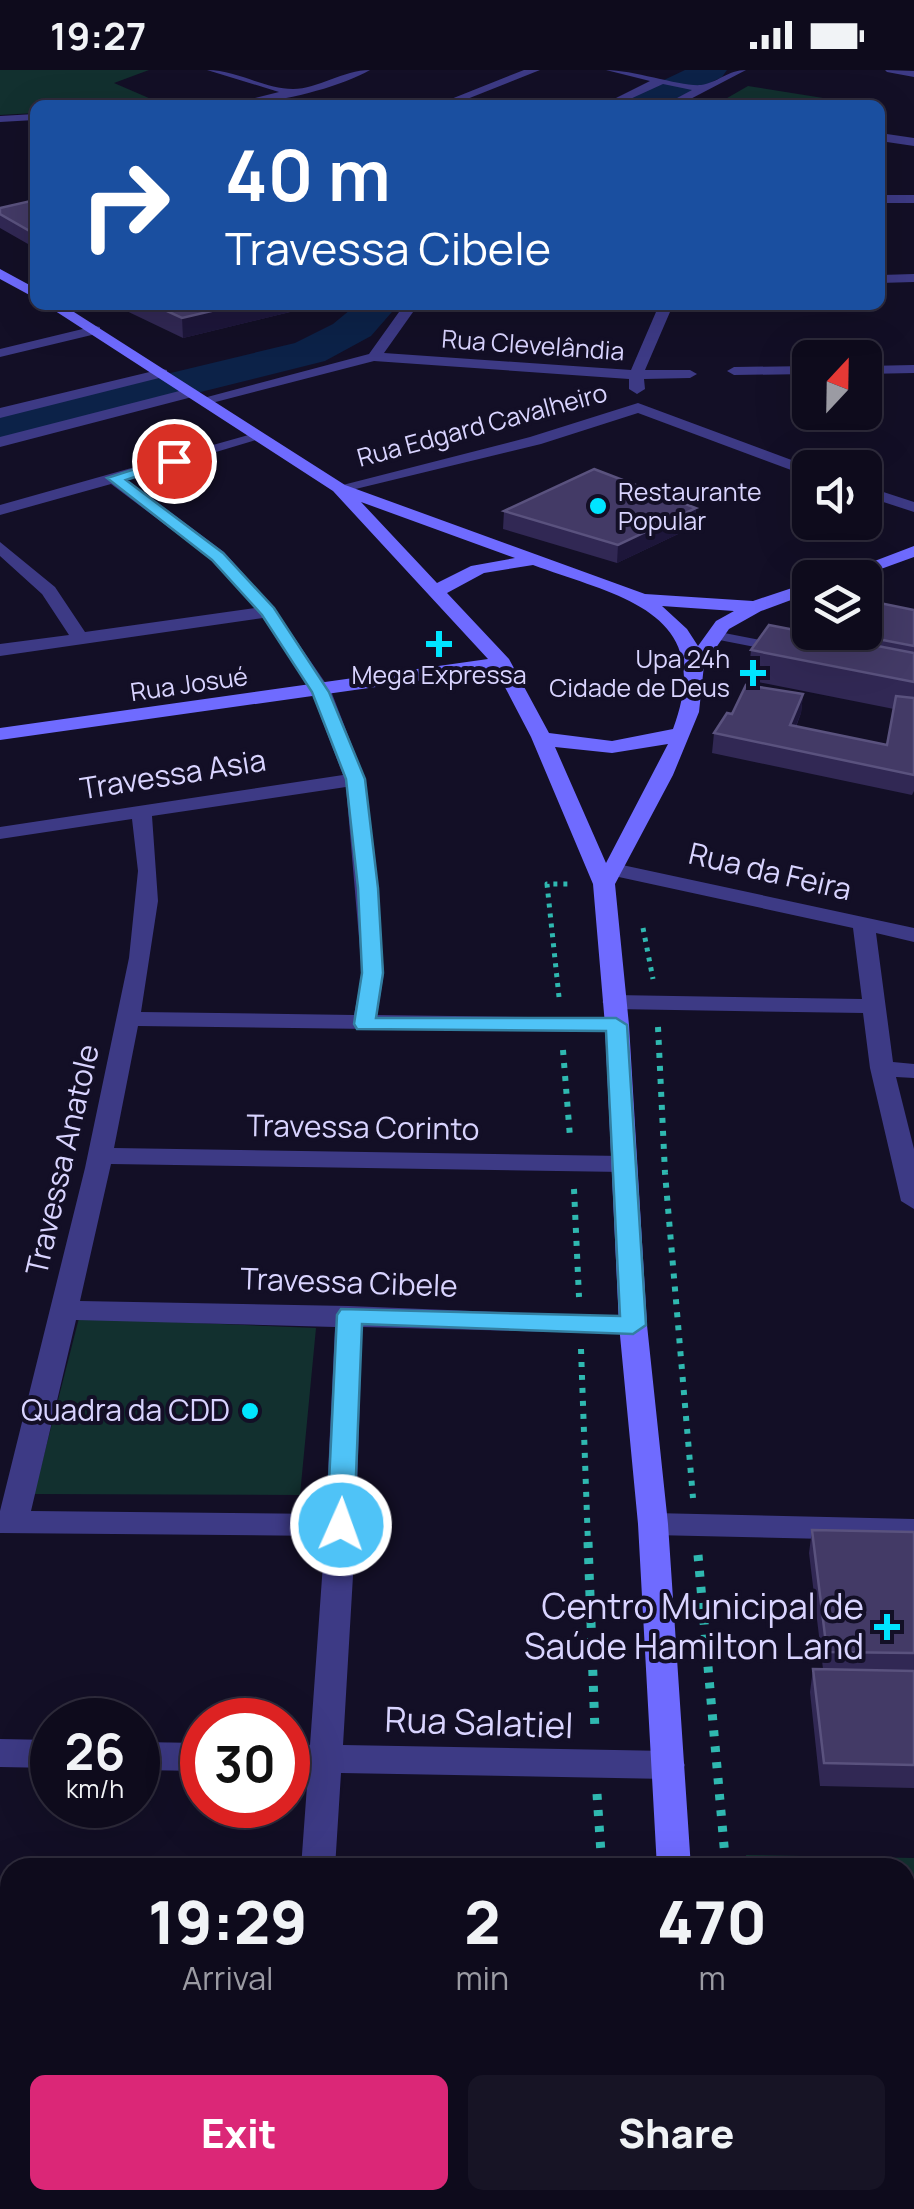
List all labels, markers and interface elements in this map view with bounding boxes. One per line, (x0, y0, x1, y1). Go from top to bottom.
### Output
text: 19:27 (50, 9, 146, 61)
text: 40 m (225, 126, 391, 222)
icon: right (60, 140, 190, 270)
text: Travessa Cibele (225, 217, 551, 279)
street label: Rua Clevelândia (440, 321, 626, 368)
north arrow (792, 340, 882, 430)
map controls (792, 340, 882, 650)
street label: Rua Edgard Cavalheiro (353, 374, 611, 475)
pin (132, 419, 217, 504)
icon: arrive (147, 434, 202, 489)
button: sound (792, 450, 882, 540)
place label: Restaurante Popular (618, 474, 762, 538)
marker: Restaurante Popular (587, 495, 609, 517)
button: layers (792, 560, 882, 650)
marker: Mega Expressa (428, 633, 450, 655)
place label: Upa 24h Cidade de Deus (549, 641, 730, 705)
place label: Mega Expressa (351, 657, 527, 692)
street label: Rua Josué (128, 658, 250, 709)
marker: Upa 24h Cidade de Deus (740, 660, 766, 686)
street label: Travessa Asia (77, 739, 269, 808)
street label: Rua da Feira (685, 832, 856, 909)
street label: Travessa Anatole (15, 1040, 108, 1279)
street label: Travessa Corinto (246, 1104, 480, 1149)
street label: Travessa Cibele (240, 1257, 458, 1306)
place label: Quadra da CDD (21, 1389, 230, 1430)
marker: Quadra da CDD (239, 1400, 261, 1422)
position arrow (289, 1473, 393, 1577)
place label: Centro Municipal de Saúde Hamilton Land (524, 1582, 864, 1670)
marker: Centro Municipal de Saúde Hamilton Land (874, 1614, 900, 1640)
street label: Rua Salatiel (384, 1695, 574, 1749)
speed limit sign: 30 (180, 1698, 310, 1828)
text: 26 (65, 1717, 125, 1785)
text: km/h (66, 1771, 124, 1806)
text: 19:29 (148, 1880, 308, 1962)
text: 2 (464, 1880, 500, 1962)
text: 470 (657, 1880, 767, 1962)
text: Arrival (182, 1956, 273, 2000)
text: min (455, 1956, 509, 2000)
text: m (698, 1956, 726, 2000)
button: Exit (30, 2075, 448, 2190)
button: Share (468, 2075, 885, 2190)

